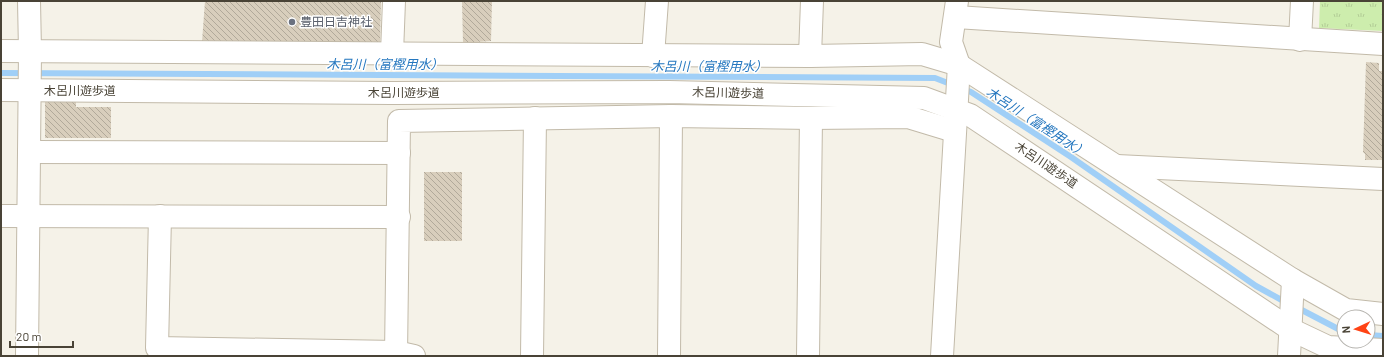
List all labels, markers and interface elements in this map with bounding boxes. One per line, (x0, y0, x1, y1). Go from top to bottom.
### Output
place label: 豊田日吉神社 (300, 14, 372, 28)
marker: 豊田日吉神社 (287, 17, 297, 27)
water label: 木呂川（富樫用水） (326, 56, 444, 72)
water label: 木呂川（富樫用水） (650, 58, 768, 74)
street label: 木呂川遊歩道 (44, 83, 116, 97)
water label: 木呂川（富樫用水） (984, 83, 1090, 161)
street label: 木呂川遊歩道 (692, 84, 764, 100)
street label: 木呂川遊歩道 (368, 85, 440, 99)
street label: 木呂川遊歩道 (1013, 138, 1080, 190)
north arrow (1336, 309, 1376, 349)
scale bar (10, 323, 73, 349)
text: N (1339, 326, 1352, 334)
text: 20 m (16, 329, 42, 343)

